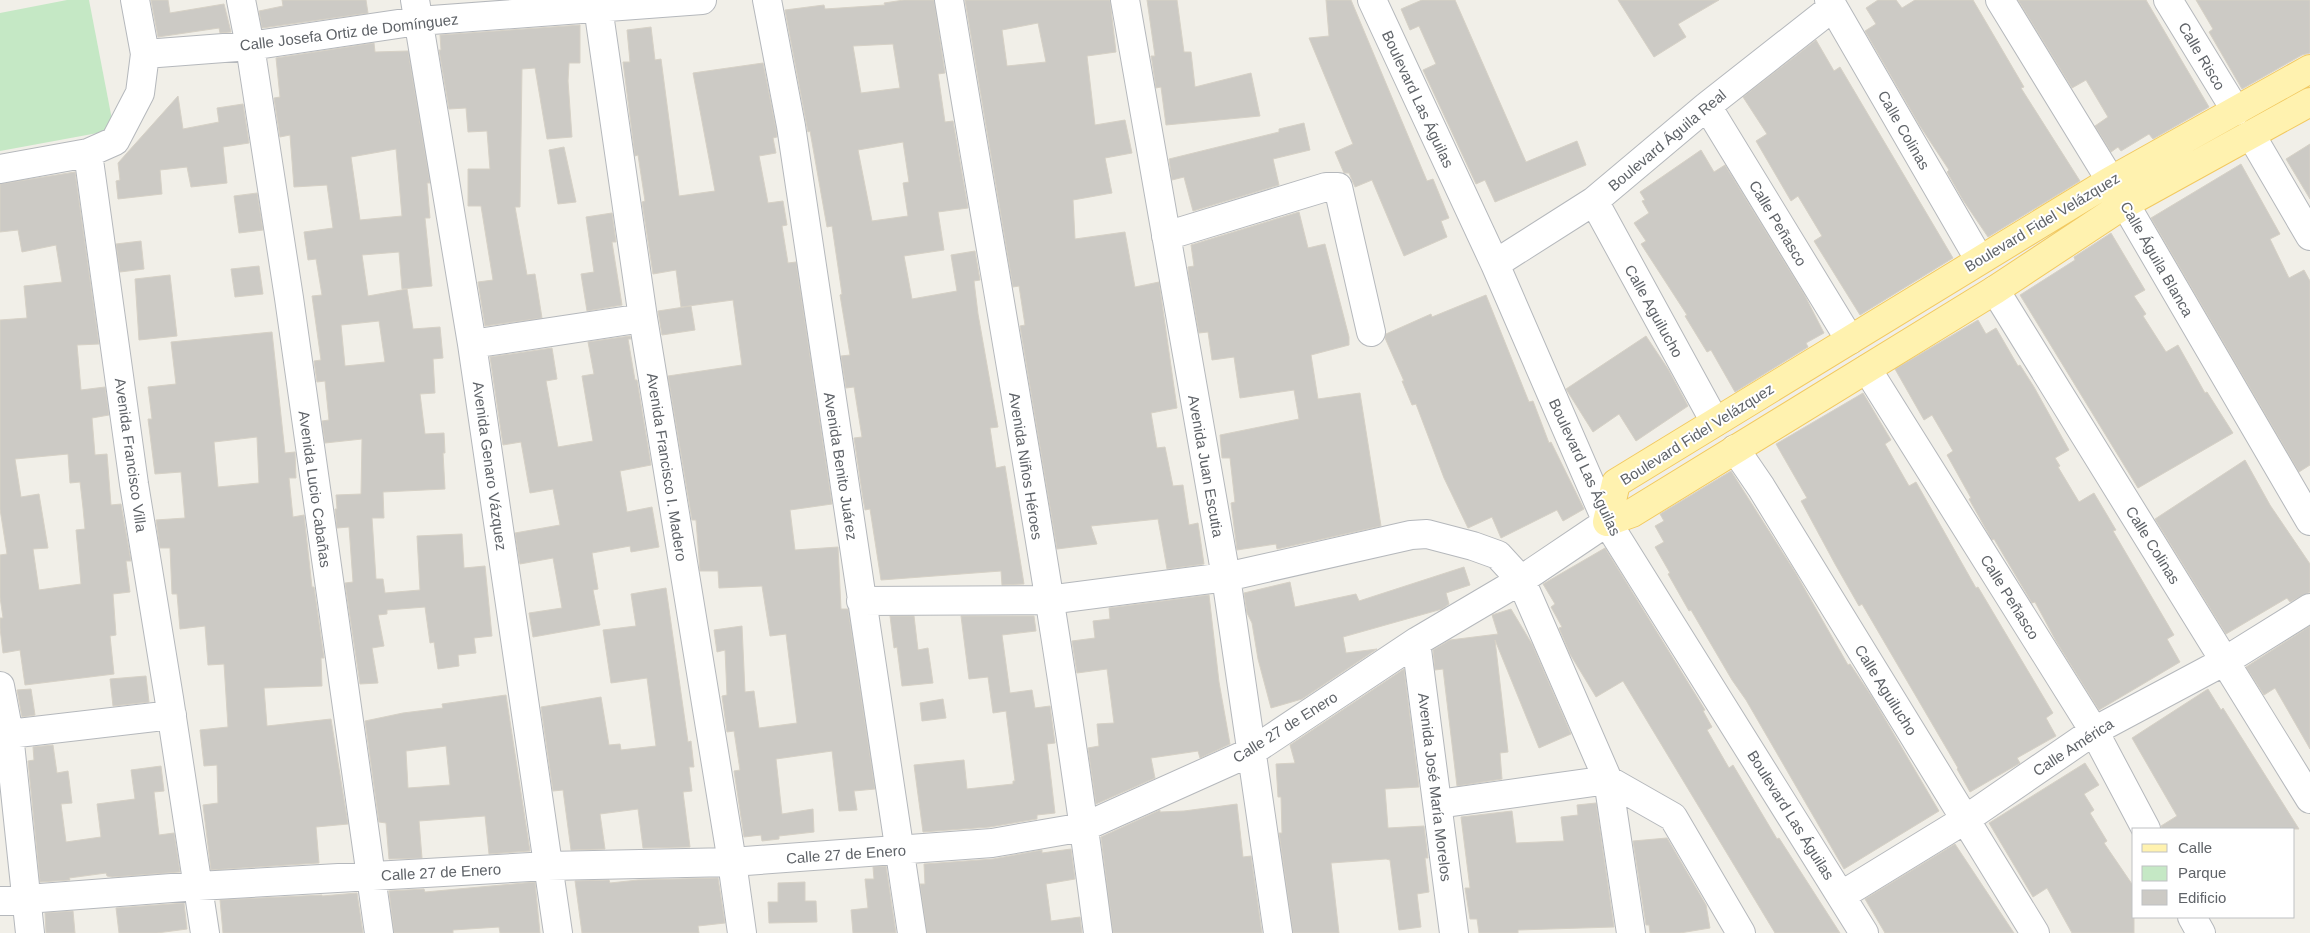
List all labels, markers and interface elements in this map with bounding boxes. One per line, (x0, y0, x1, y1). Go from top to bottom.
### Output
street label: Calle Josefa Ortiz de Domínguez (239, 10, 459, 54)
street label: Calle Risco (2175, 19, 2229, 93)
street label: Boulevard Las Águilas (1379, 28, 1457, 170)
street label: Boulevard Águila Real (1605, 86, 1729, 194)
street label: Calle Colinas (1875, 87, 1933, 173)
street label: Boulevard Fidel Velázquez (1961, 169, 2123, 275)
street label: Calle Peñasco (1746, 177, 1810, 269)
street label: Calle Águila Blanca (2117, 198, 2197, 320)
street label: Calle Aguilucho (1621, 262, 1687, 360)
street label: Avenida Francisco I. Madero (644, 372, 690, 562)
street label: Avenida Francisco Villa (112, 377, 150, 534)
street label: Avenida Genaro Vázquez (470, 380, 510, 552)
street label: Boulevard Fidel Velázquez (1617, 380, 1777, 488)
street label: Avenida Benito Juárez (821, 391, 861, 541)
street label: Avenida Niños Héroes (1006, 391, 1046, 541)
street label: Avenida Juan Escutia (1185, 394, 1227, 539)
street label: Boulevard Las Águilas (1546, 396, 1624, 538)
street label: Avenida Lucio Cabañas (296, 409, 334, 569)
street label: Calle Colinas (2122, 503, 2184, 587)
street label: Calle Peñasco (1977, 551, 2043, 643)
street label: Calle Aguilucho (1851, 642, 1921, 738)
street label: Calle 27 de Enero (1230, 688, 1340, 766)
street label: Avenida José María Morelos (1415, 692, 1455, 882)
street label: Calle América (2030, 714, 2117, 779)
street label: Boulevard Las Águilas (1744, 747, 1838, 883)
legend (2132, 828, 2295, 918)
text: Calle (2178, 839, 2212, 856)
street label: Calle 27 de Enero (786, 841, 906, 867)
street label: Calle 27 de Enero (381, 860, 501, 884)
text: Parque (2178, 864, 2226, 881)
text: Edificio (2178, 889, 2226, 906)

